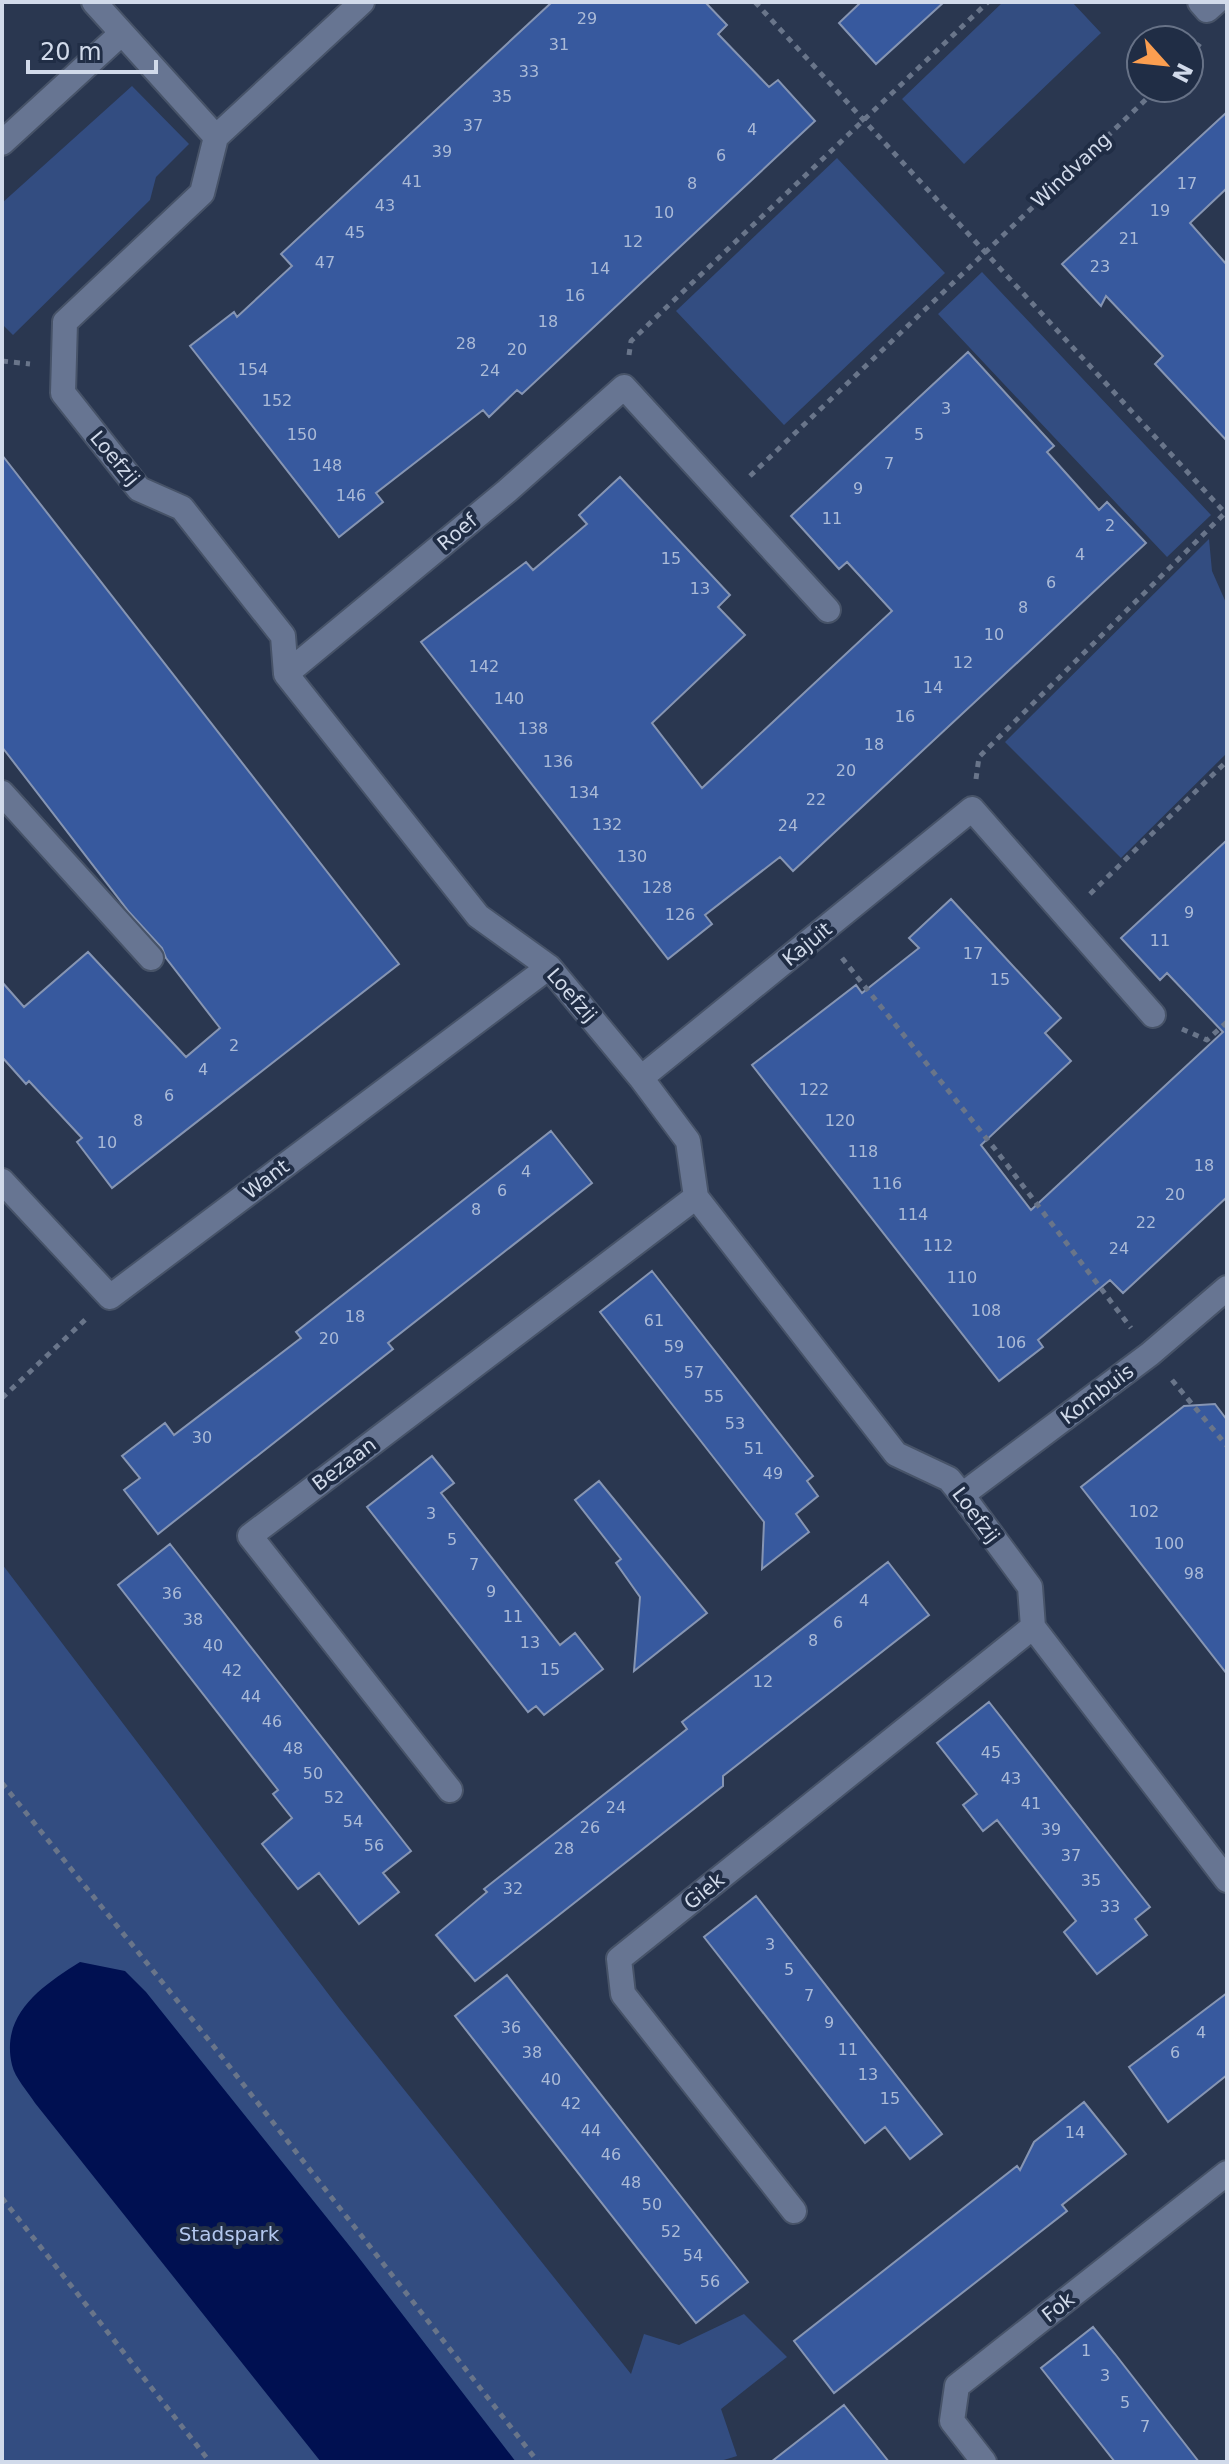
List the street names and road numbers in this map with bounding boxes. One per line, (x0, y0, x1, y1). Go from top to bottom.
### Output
street label: Windvang (1026, 127, 1116, 213)
street label: Loefzij (85, 426, 145, 490)
street label: Roef (432, 508, 483, 556)
street label: Kajuit (777, 917, 837, 971)
street label: Loefzij (542, 963, 602, 1027)
street label: Want (238, 1154, 294, 1204)
street label: Kombuis (1056, 1359, 1138, 1429)
street label: Bezaan (307, 1432, 381, 1496)
street label: Loefzij (947, 1482, 1005, 1548)
street label: Giek (679, 1867, 729, 1914)
street label: Fok (1037, 2287, 1079, 2327)

